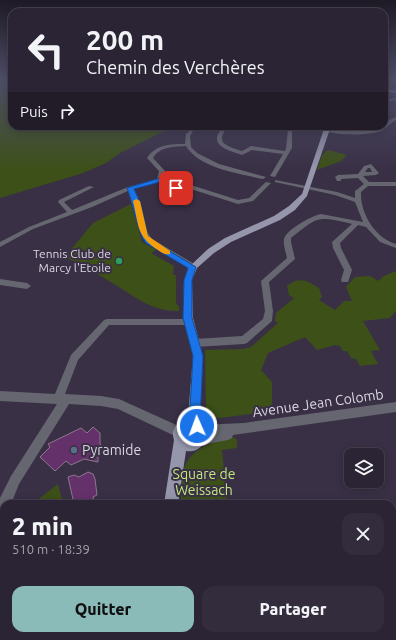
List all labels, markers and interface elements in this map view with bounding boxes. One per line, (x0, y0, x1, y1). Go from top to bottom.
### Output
icon: left (20, 24, 72, 76)
text: 200 m (86, 24, 164, 55)
text: Chemin des Verchères (86, 57, 265, 77)
icon: right (56, 100, 78, 122)
text: Puis (20, 103, 48, 120)
pin (159, 171, 193, 205)
icon: arrive (165, 177, 187, 199)
place label: Tennis Club de Marcy l'Etoile (33, 247, 111, 274)
marker: Tennis Club de Marcy l'Etoile (114, 256, 124, 266)
street label: Avenue Jean Colomb (251, 386, 385, 420)
position arrow (176, 405, 218, 447)
place label: Pyramide (82, 442, 141, 458)
marker: Pyramide (69, 445, 79, 455)
map controls (344, 448, 384, 488)
button: layers (344, 448, 384, 488)
park label: Square de Weissach (173, 466, 235, 498)
text: 2 min (12, 513, 73, 540)
button: close (342, 513, 384, 555)
text: 510 m · 18:39 (12, 542, 90, 556)
button: Quitter (12, 586, 194, 632)
button: Partager (202, 586, 384, 632)

